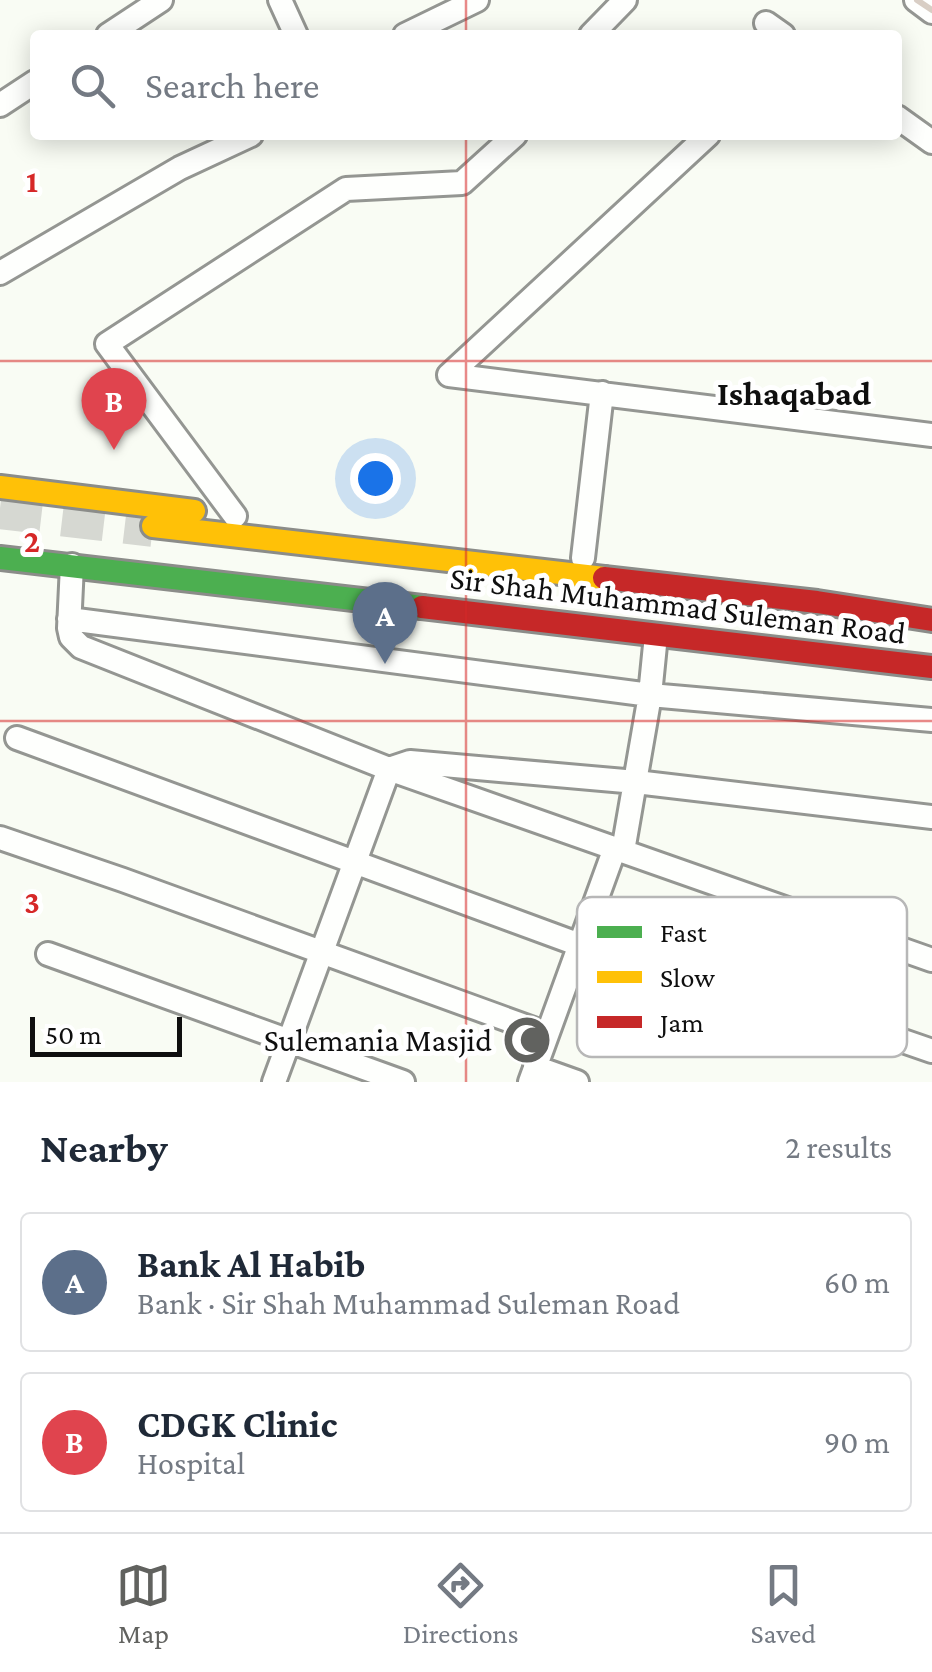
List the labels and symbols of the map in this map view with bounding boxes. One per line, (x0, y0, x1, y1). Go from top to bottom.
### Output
text: 1 (26, 163, 38, 199)
pin: B (82, 368, 146, 450)
district label: Ishaqabad (717, 374, 871, 413)
your location (350, 453, 401, 504)
text: 2 (24, 523, 40, 559)
street label: Sir Shah Muhammad Suleman Road (448, 559, 908, 651)
pin: A (352, 582, 418, 664)
text: 3 (24, 884, 40, 920)
legend (577, 897, 907, 1057)
text: Fast (660, 917, 707, 948)
text: Slow (660, 962, 715, 993)
text: Jam (657, 1007, 704, 1038)
scale bar (30, 1012, 182, 1056)
mosque icon: Sulemania Masjid (501, 1014, 553, 1066)
place label: Sulemania Masjid (264, 1022, 492, 1058)

